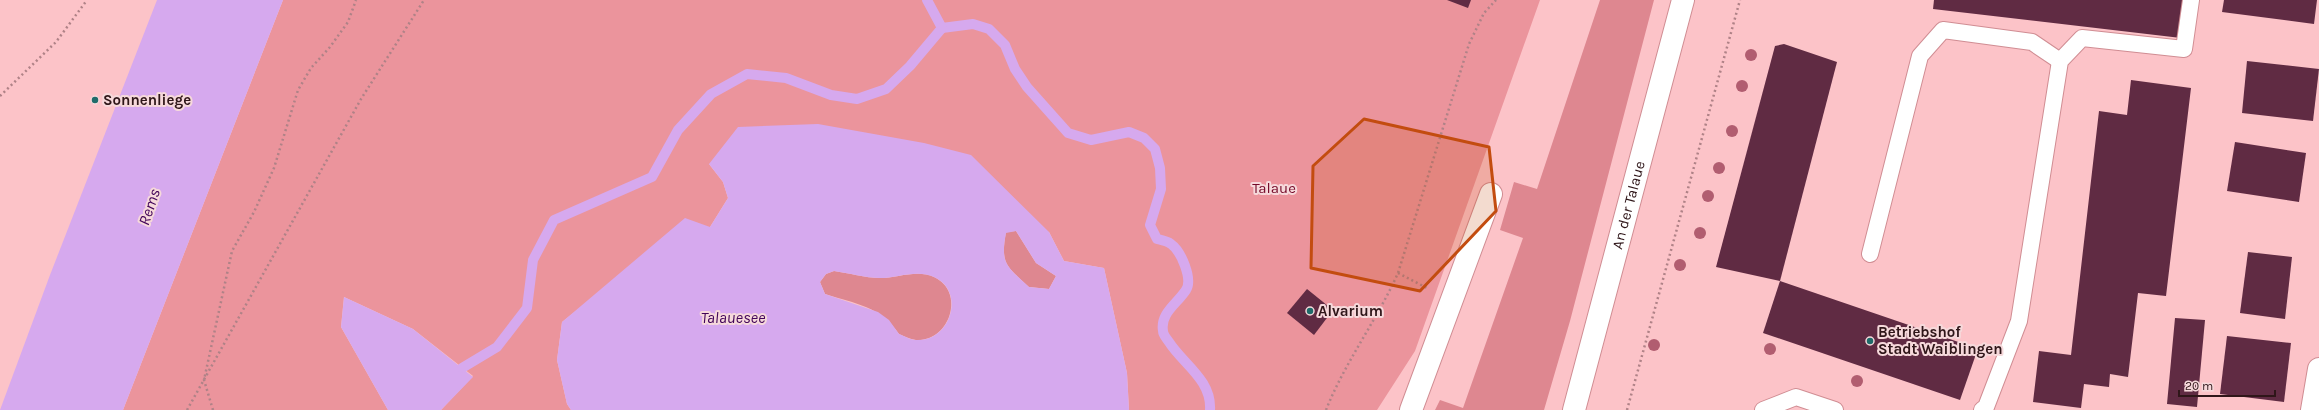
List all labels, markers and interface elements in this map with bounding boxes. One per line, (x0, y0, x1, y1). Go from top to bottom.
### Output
place label: Sonnenliege (103, 91, 191, 109)
marker: Sonnenliege (90, 95, 100, 105)
street label: An der Talaue (1608, 159, 1649, 251)
park label: Talaue (1252, 179, 1296, 197)
water label: Rems (134, 186, 164, 228)
place label: Alvarium (1318, 302, 1383, 320)
marker: Alvarium (1305, 306, 1315, 316)
water label: Talauesee (701, 308, 766, 327)
place label: Betriebshof Stadt Waiblingen (1878, 323, 2003, 358)
marker: Betriebshof Stadt Waiblingen (1865, 336, 1875, 346)
scale bar (2179, 372, 2275, 398)
text: 20 m (2185, 379, 2213, 393)

